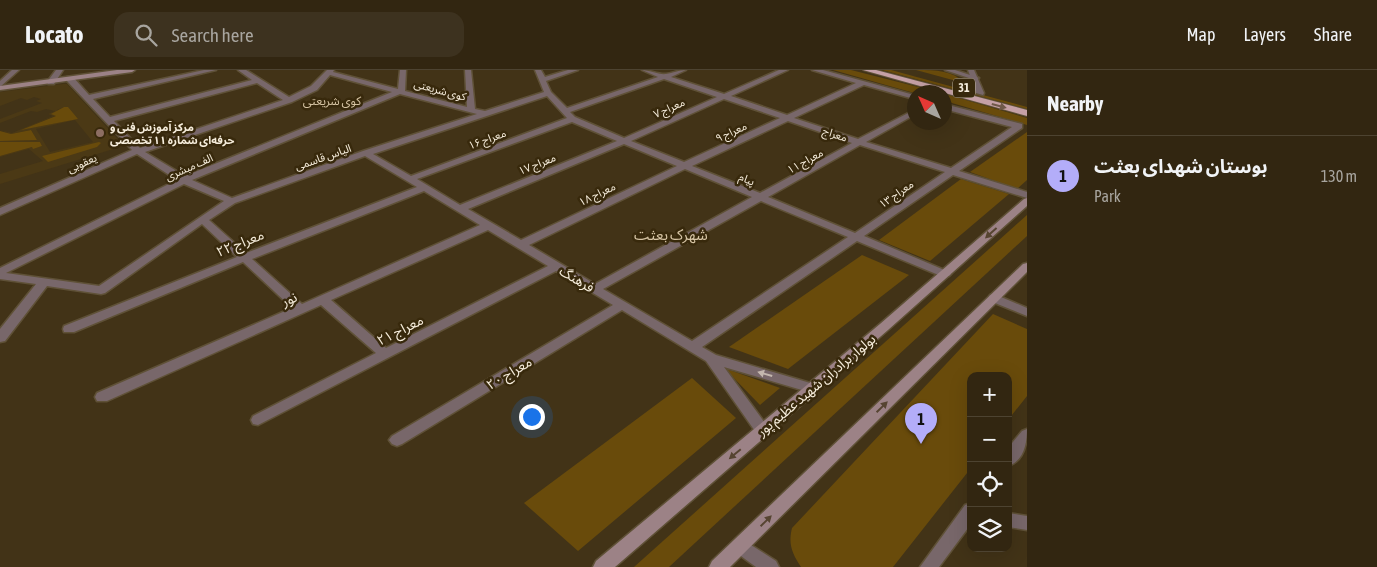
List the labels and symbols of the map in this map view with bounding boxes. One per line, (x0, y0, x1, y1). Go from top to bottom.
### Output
street label: کوی شریعتی (412, 77, 468, 104)
road number: 31 (953, 78, 975, 98)
north arrow (907, 85, 952, 130)
district label: کوی شریعتی (303, 94, 362, 108)
street label: معراج ۷ (651, 96, 688, 122)
one-way arrow (991, 102, 1006, 110)
street label: معراج ۹ (713, 119, 750, 146)
place label: مرکز آموزش فنی و حرفه‌ای شماره ۱۱ تخصصی (110, 121, 235, 147)
street label: معراج (821, 124, 849, 146)
marker: مرکز آموزش فنی و حرفه‌ای شماره ۱۱ تخصصی (94, 127, 106, 139)
street label: معراج ۱۶ (466, 127, 508, 153)
street label: الیاس قاسمی (293, 142, 353, 173)
street label: معراج ۱۱ (785, 146, 826, 178)
street label: یعقوبی (66, 151, 99, 176)
street label: الف مبشری (163, 151, 215, 184)
street label: معراج ۱۷ (517, 151, 558, 179)
street label: پیام (737, 170, 757, 190)
street label: معراج ۱۳ (876, 178, 917, 212)
street label: معراج ۱۸ (577, 180, 618, 210)
street label: معراج ۲۲ (214, 226, 267, 263)
district label: شهرک بعثت (634, 226, 708, 244)
one-way arrow (984, 228, 997, 239)
street label: فرهنگ (556, 262, 597, 296)
street label: نور (278, 288, 300, 311)
street label: معراج ۲۱ (374, 312, 427, 351)
street label: بولوار برادران شهید عظیم‌ پور (753, 330, 881, 442)
street label: معراج ۲۰ (483, 353, 536, 395)
one-way arrow (758, 370, 773, 378)
one-way arrow (876, 401, 888, 413)
pin: 1 (905, 403, 937, 444)
your location (519, 404, 545, 430)
one-way arrow (729, 448, 742, 459)
one-way arrow (759, 515, 771, 527)

